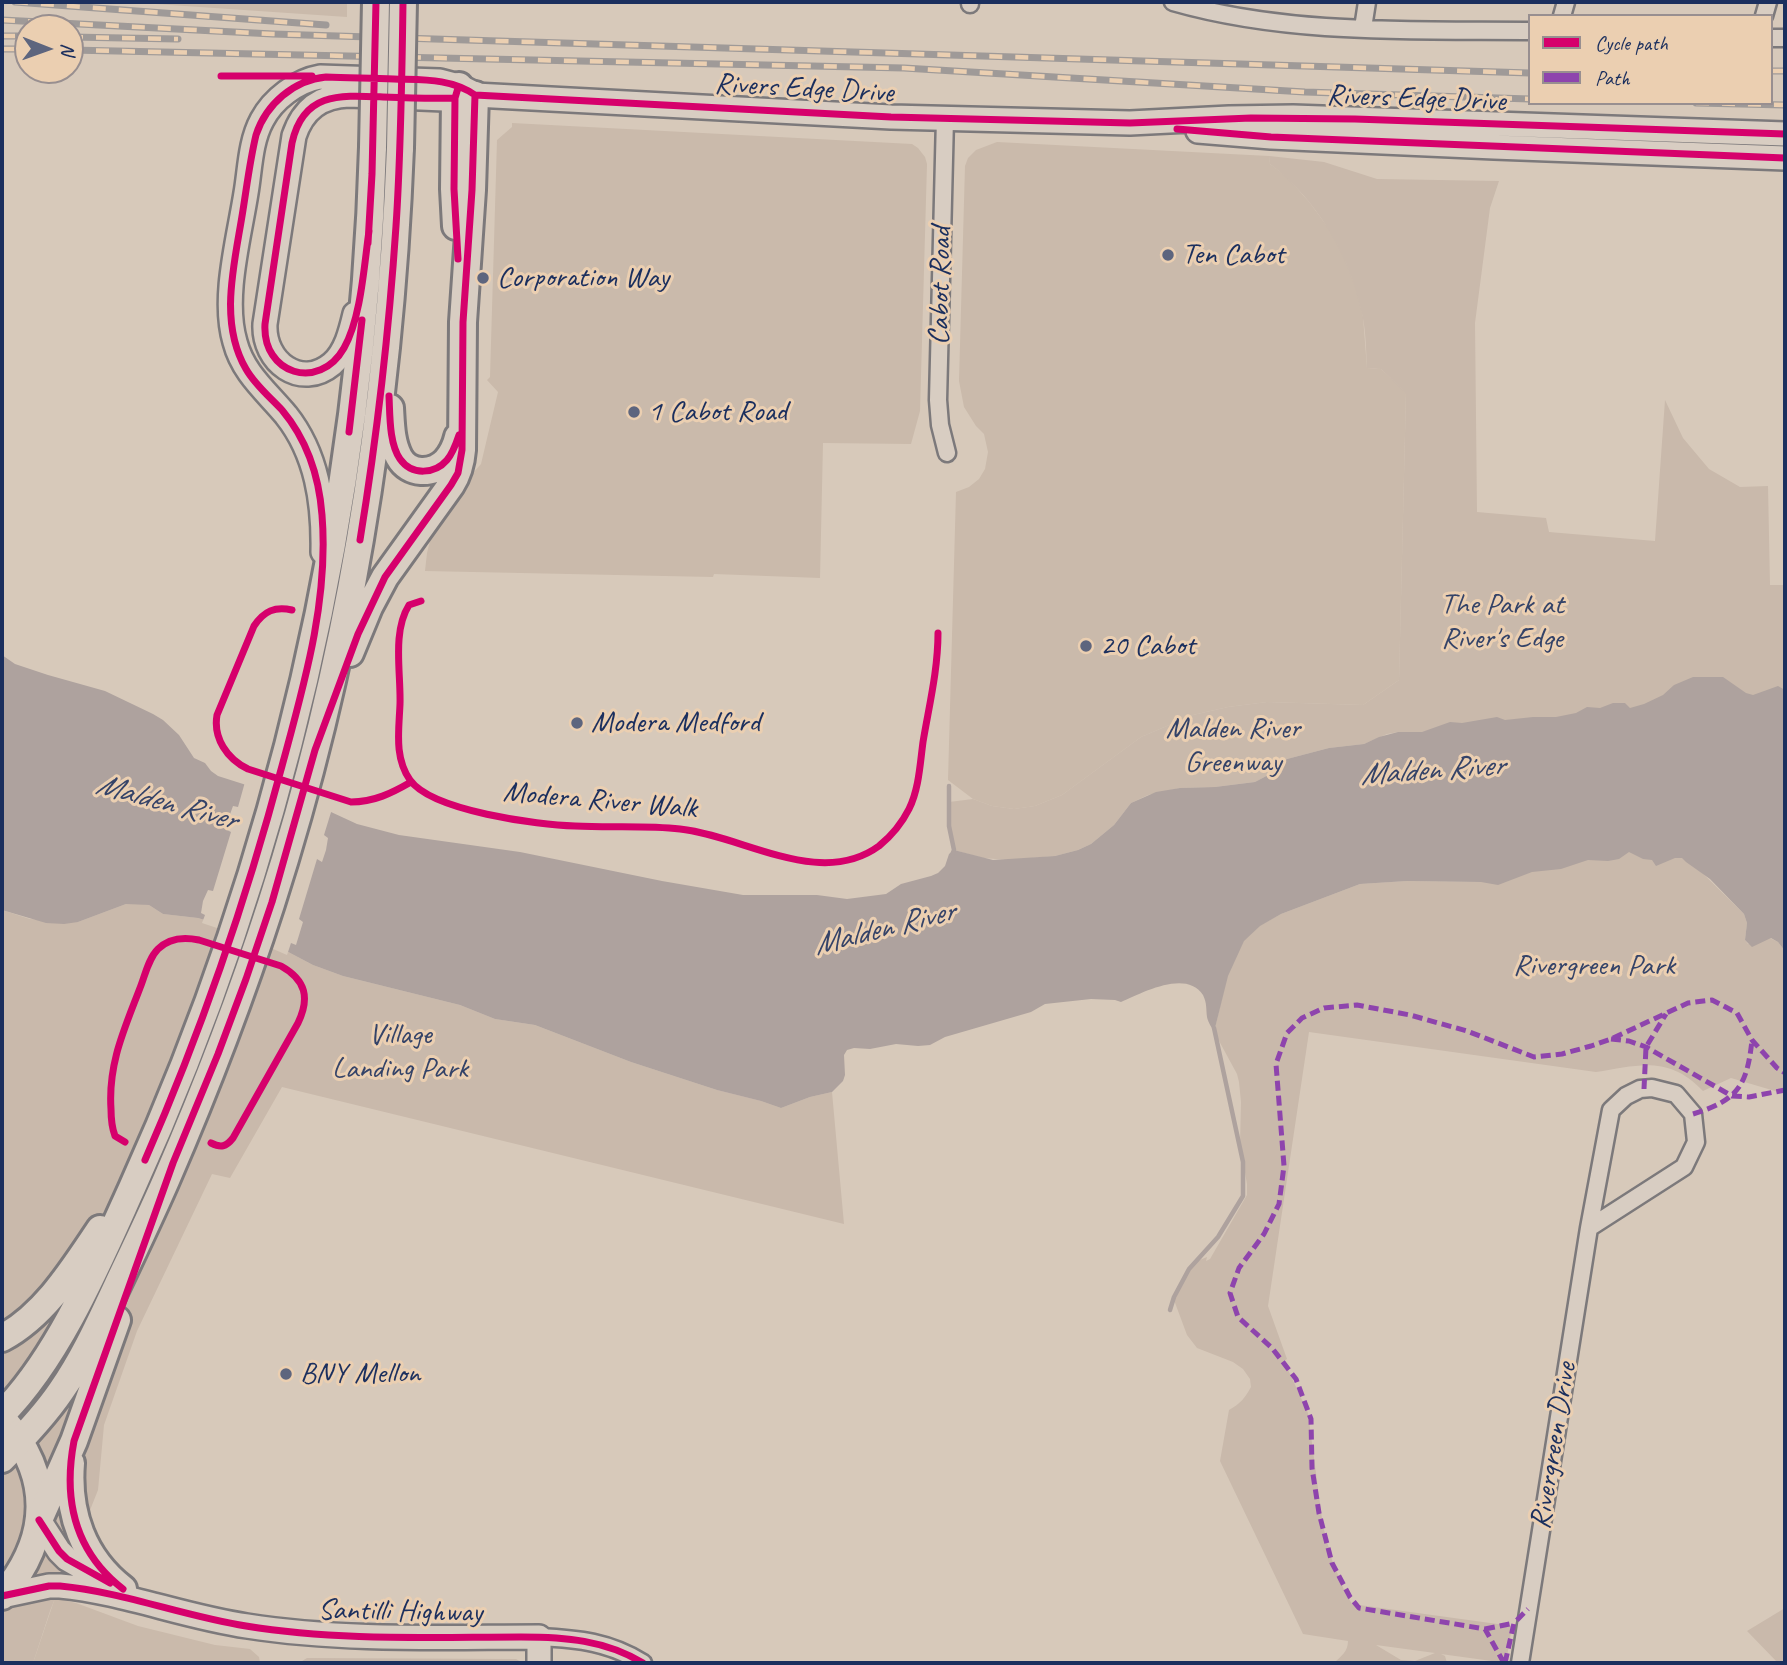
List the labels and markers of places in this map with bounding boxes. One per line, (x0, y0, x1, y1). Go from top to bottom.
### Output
place label: Ten Cabot (1182, 237, 1284, 273)
marker: Ten Cabot (1160, 247, 1176, 263)
place label: Corporation Way (497, 260, 669, 296)
marker: Corporation Way (475, 270, 491, 286)
place label: 1 Cabot Road (648, 394, 787, 430)
marker: 1 Cabot Road (626, 404, 642, 420)
place label: 20 Cabot (1100, 628, 1195, 664)
marker: 20 Cabot (1078, 638, 1094, 654)
place label: Modera Medford (591, 705, 760, 741)
marker: Modera Medford (569, 715, 585, 731)
place label: BNY Mellon (300, 1356, 420, 1392)
marker: BNY Mellon (278, 1366, 294, 1382)

